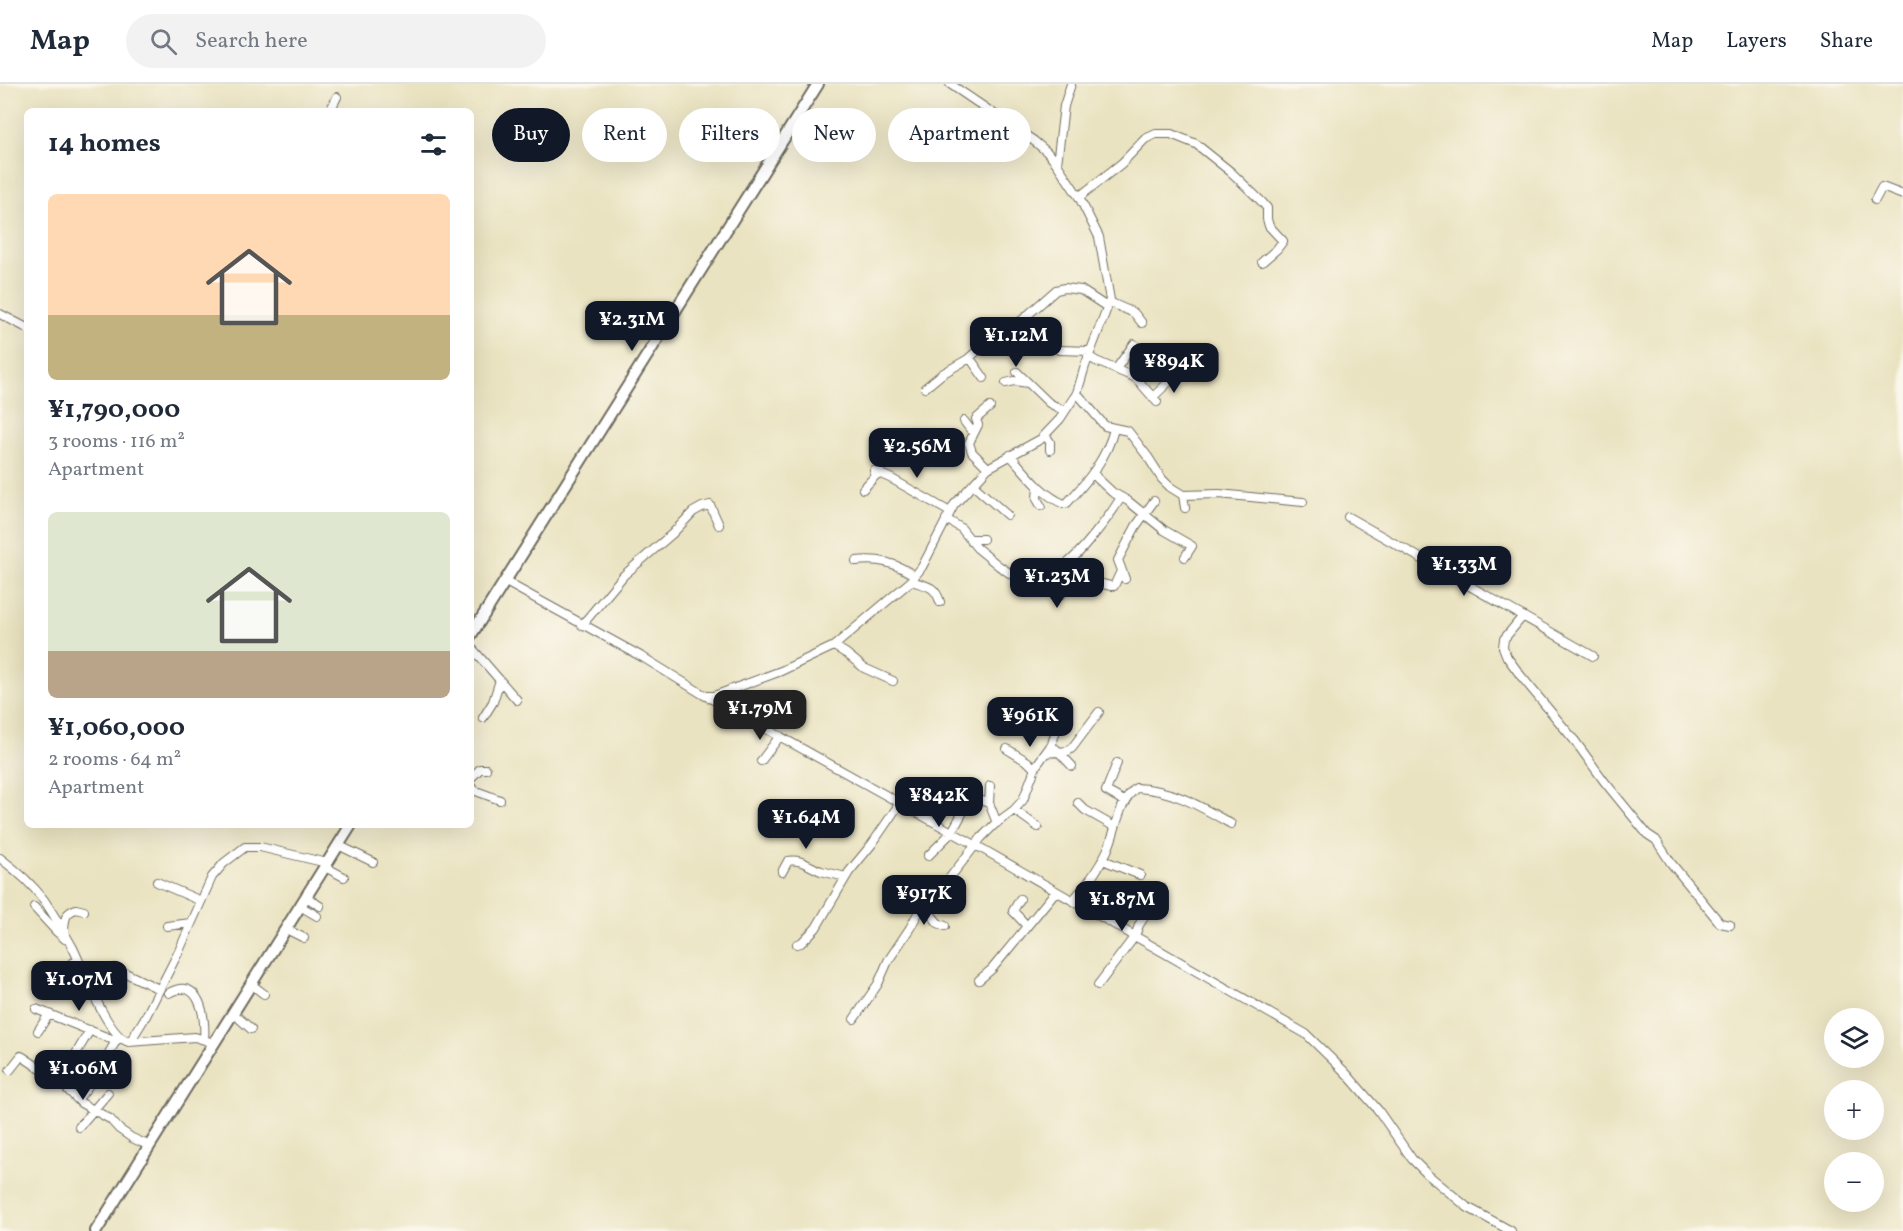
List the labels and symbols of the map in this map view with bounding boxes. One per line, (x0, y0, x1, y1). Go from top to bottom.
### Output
pin: ¥2.31M (583, 301, 681, 352)
pin: ¥1.12M (967, 317, 1065, 368)
pin: ¥894K (1132, 343, 1216, 394)
pin: ¥2.56M (868, 428, 966, 479)
pin: ¥1.33M (1415, 546, 1513, 597)
pin: ¥1.23M (1008, 558, 1106, 609)
pin: ¥1.79M (711, 690, 809, 741)
pin: ¥961K (988, 697, 1072, 748)
pin: ¥842K (897, 777, 981, 828)
pin: ¥1.64M (757, 799, 855, 850)
pin: ¥917K (882, 875, 966, 926)
pin: ¥1.87M (1073, 881, 1171, 932)
pin: ¥1.07M (30, 961, 128, 1012)
pin: ¥1.06M (34, 1050, 132, 1101)

